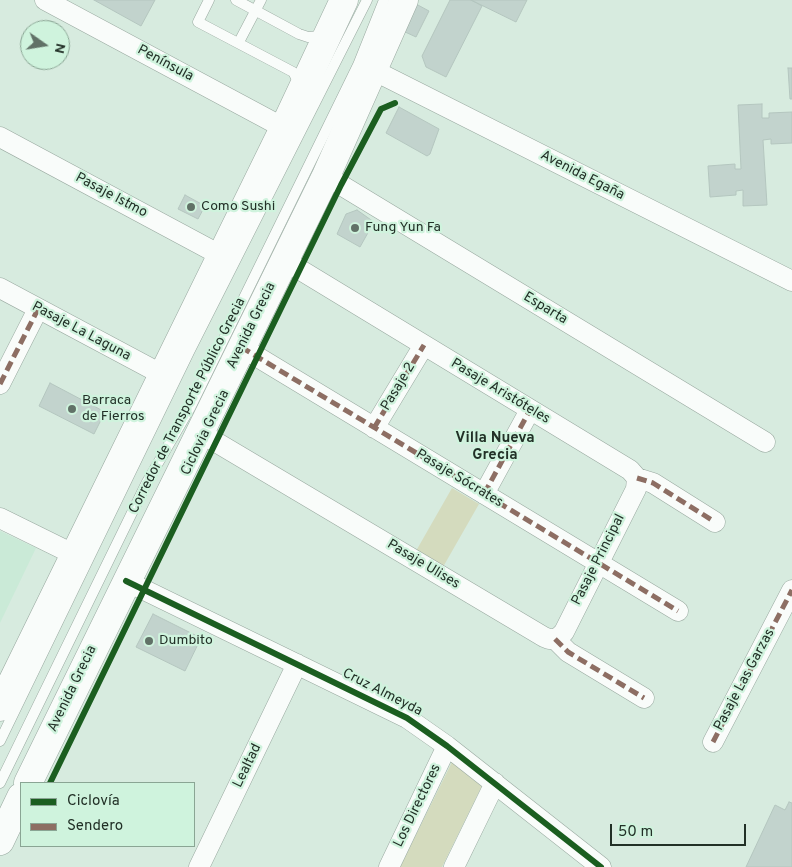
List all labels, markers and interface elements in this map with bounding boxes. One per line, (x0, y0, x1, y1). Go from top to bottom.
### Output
north arrow (20, 20, 70, 70)
text: N (50, 41, 69, 55)
street label: Península (134, 42, 196, 86)
street label: Avenida Egaña (537, 148, 627, 204)
street label: Pasaje Istmo (72, 170, 150, 222)
place label: Como Sushi (201, 199, 275, 215)
marker: Como Sushi (185, 201, 197, 213)
place label: Fung Yun Fa (365, 220, 441, 236)
marker: Fung Yun Fa (349, 222, 361, 234)
street label: Avenida Grecia (224, 280, 280, 372)
street label: Esparta (520, 289, 570, 329)
street label: Corredor de Transporte Público Grecia (126, 295, 250, 517)
street label: Pasaje La Laguna (29, 299, 133, 365)
street label: Pasaje Aristóteles (447, 356, 553, 428)
street label: Pasaje 2 (378, 360, 420, 414)
street label: Ciclovia Grecia (178, 388, 234, 478)
place label: Barraca de Fierros (82, 393, 144, 426)
marker: Barraca de Fierros (66, 403, 78, 415)
district label: Villa Nueva Grecia (455, 430, 535, 465)
street label: Pasaje Sócrates (412, 446, 506, 512)
street label: Pasaje Principal (569, 512, 629, 608)
street label: Pasaje Ulises (384, 537, 462, 593)
street label: Pasaje Las Garzas (711, 626, 779, 734)
place label: Dumbito (159, 633, 213, 649)
marker: Dumbito (143, 635, 155, 647)
street label: Avenida Grecia (45, 643, 101, 735)
street label: Cruz Almeyda (339, 666, 425, 720)
street label: Lealtad (230, 741, 266, 791)
street label: Los Directores (391, 762, 445, 850)
legend (20, 782, 195, 847)
text: Ciclovía (67, 792, 120, 811)
scale bar (612, 814, 748, 846)
text: Sendero (67, 817, 123, 836)
text: 50 m (618, 823, 653, 842)

